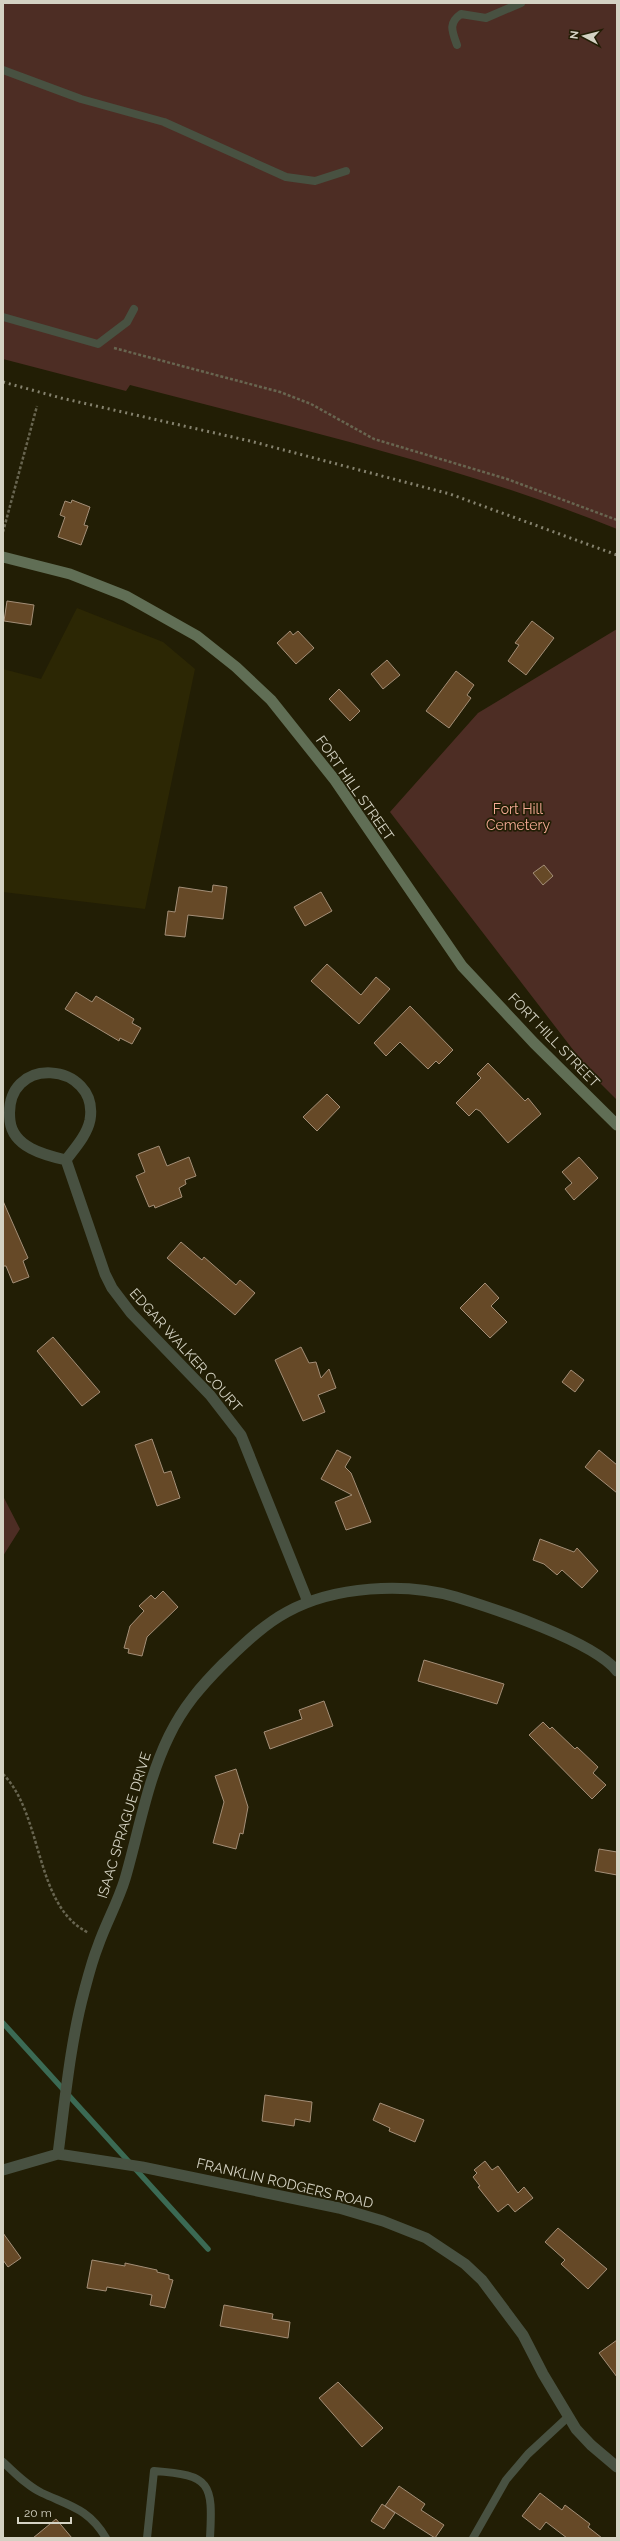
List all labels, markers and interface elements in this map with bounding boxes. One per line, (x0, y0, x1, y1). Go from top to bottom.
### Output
north arrow (564, 16, 604, 56)
text: N (568, 30, 582, 40)
street label: FORT HILL STREET (313, 732, 397, 844)
park label: Fort Hill Cemetery (486, 801, 550, 833)
street label: FORT HILL STREET (505, 990, 603, 1091)
street label: EDGAR WALKER COURT (126, 1285, 246, 1415)
street label: ISAAC SPRAGUE DRIVE (94, 1750, 154, 1900)
street label: FRANKLIN RODGERS ROAD (195, 2155, 375, 2211)
scale bar (18, 2499, 71, 2525)
text: 20 m (24, 2506, 52, 2520)

